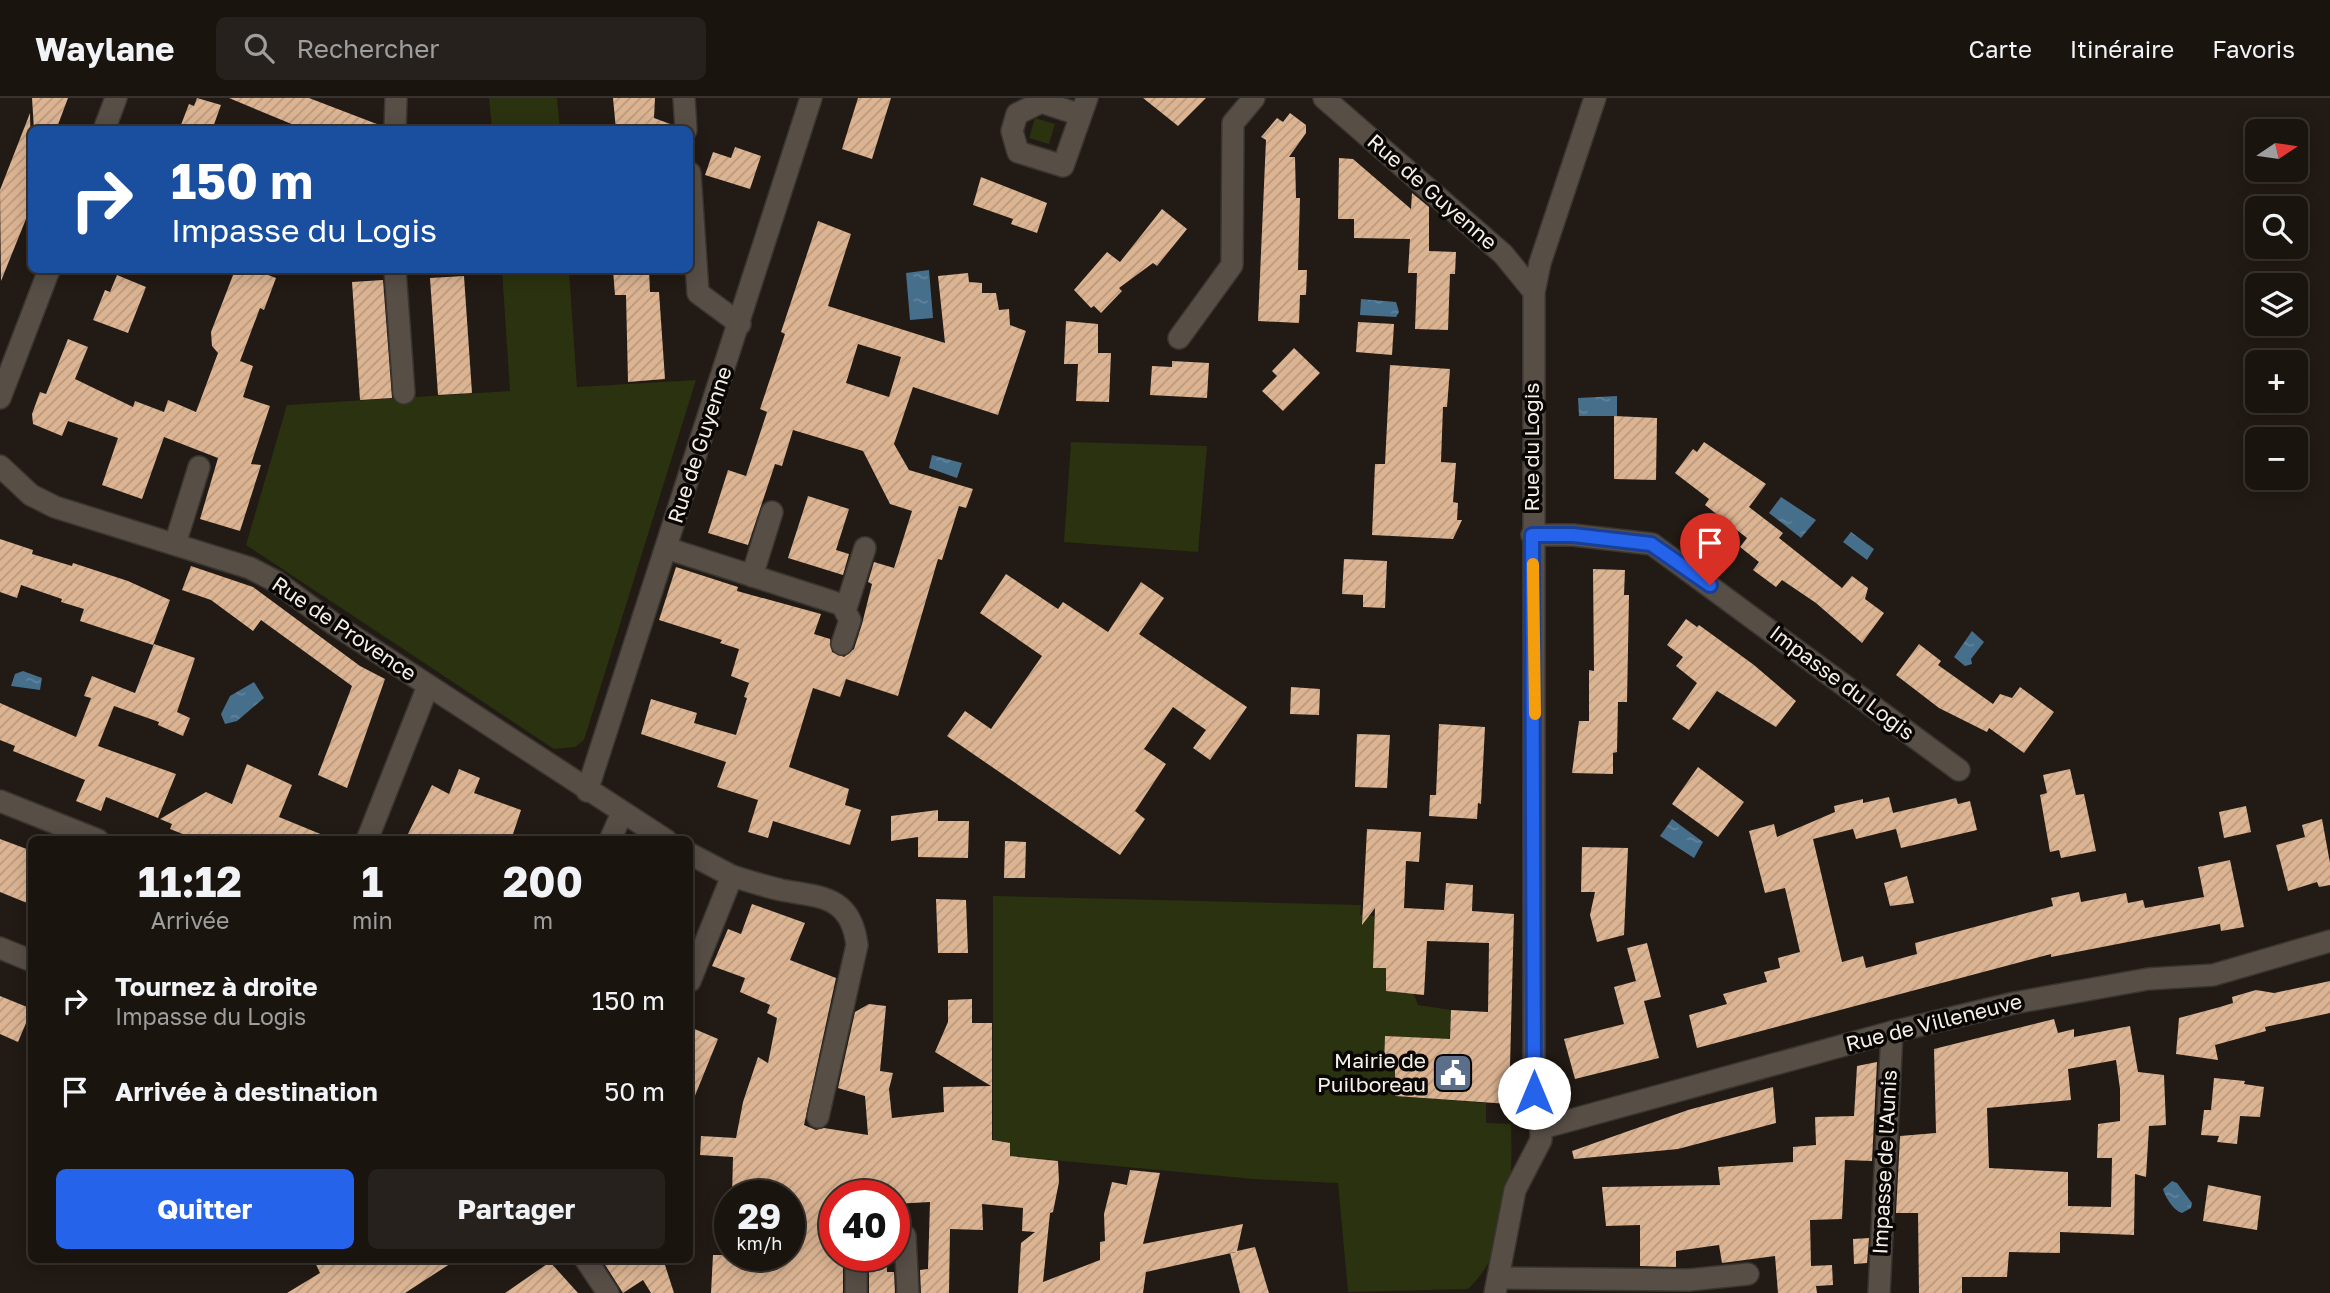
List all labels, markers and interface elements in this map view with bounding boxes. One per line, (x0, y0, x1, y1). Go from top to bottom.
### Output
search box (216, 17, 706, 80)
text: Waylane (35, 29, 174, 68)
icon: search (240, 29, 278, 67)
text: Rechercher (296, 33, 439, 64)
text: Carte (1969, 34, 2032, 63)
text: Itinéraire (2070, 34, 2174, 63)
text: Favoris (2212, 34, 2295, 63)
north arrow (2245, 119, 2308, 182)
map controls (2245, 119, 2308, 490)
street label: Rue de Guyenne (1362, 128, 1503, 255)
text: 150 m (171, 151, 313, 210)
icon: right (56, 154, 147, 245)
button: search (2245, 196, 2308, 259)
text: Impasse du Logis (171, 211, 437, 249)
button: layers (2245, 273, 2308, 336)
button: + (2245, 350, 2308, 413)
street label: Rue de Guyenne (661, 363, 737, 526)
street label: Rue du Logis (1518, 383, 1544, 511)
button: − (2245, 427, 2308, 490)
pin (1680, 513, 1740, 585)
icon: arrive (1691, 524, 1729, 562)
street label: Rue de Provence (268, 570, 422, 686)
street label: Impasse du Logis (1765, 619, 1920, 745)
text: 11:12 (138, 856, 242, 906)
text: 1 (362, 856, 383, 906)
text: 200 (503, 856, 583, 906)
text: Arrivée (151, 906, 229, 934)
text: min (352, 906, 393, 934)
text: m (533, 906, 553, 934)
text: Tournez à droite (115, 971, 318, 1002)
icon: right (56, 982, 94, 1020)
text: 150 m (592, 985, 665, 1016)
street label: Rue de Villeneuve (1843, 988, 2025, 1057)
text: Impasse du Logis (115, 1002, 306, 1030)
place label: Mairie de Puilboreau (1317, 1047, 1426, 1097)
public building icon: Mairie de Puilboreau (1432, 1052, 1474, 1094)
position arrow (1497, 1056, 1571, 1130)
street label: Impasse de l'Aunis (1866, 1069, 1902, 1255)
icon: arrive (56, 1073, 94, 1111)
text: Arrivée à destination (115, 1076, 378, 1107)
text: 50 m (604, 1076, 665, 1107)
button: Quitter (56, 1169, 354, 1249)
button: Partager (368, 1169, 665, 1249)
speed limit sign: 40 (819, 1180, 910, 1271)
text: 29 (738, 1195, 781, 1237)
text: km/h (737, 1232, 782, 1254)

